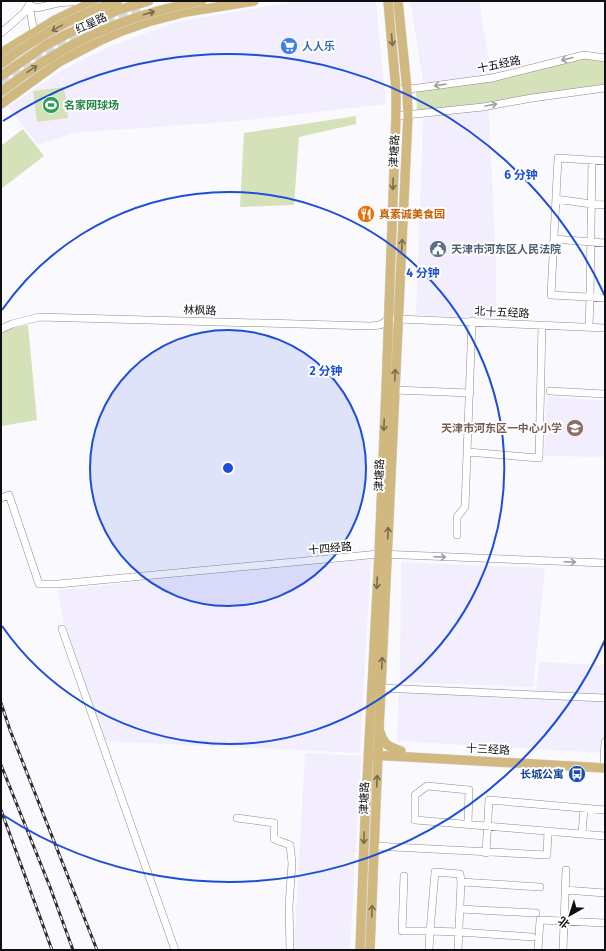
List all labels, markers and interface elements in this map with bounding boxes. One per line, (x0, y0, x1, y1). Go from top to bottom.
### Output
one-way arrow (142, 9, 155, 16)
street label: 红星路 (74, 11, 109, 36)
one-way arrow (51, 25, 63, 33)
one-way arrow (388, 33, 395, 46)
supermarket icon: 人人乐 (279, 36, 299, 56)
place label: 人人乐 (302, 40, 335, 53)
street label: 十五经路 (476, 54, 522, 75)
one-way arrow (561, 56, 574, 63)
one-way arrow (27, 65, 38, 73)
one-way arrow (434, 81, 447, 89)
sports icon: 名家网球场 (41, 95, 61, 115)
place label: 名家网球场 (64, 99, 119, 112)
one-way arrow (484, 101, 497, 109)
street label: 津塘路 (387, 134, 402, 168)
text: 6 分钟 (504, 168, 538, 182)
one-way arrow (389, 177, 397, 190)
restaurant icon: 真素诚美食园 (356, 204, 376, 224)
place label: 真素诚美食园 (379, 208, 445, 221)
one-way arrow (398, 239, 406, 252)
public building icon: 天津市河东区人民法院 (428, 239, 448, 259)
place label: 天津市河东区人民法院 (451, 243, 561, 256)
text: 4 分钟 (406, 266, 440, 280)
street label: 林枫路 (183, 303, 217, 318)
street label: 北十五经路 (474, 305, 530, 320)
text: 2 分钟 (309, 364, 343, 378)
one-way arrow (392, 369, 399, 382)
one-way arrow (381, 418, 388, 431)
school or university icon: 天津市河东区一中心小学 (565, 418, 585, 438)
place label: 天津市河东区一中心小学 (441, 422, 562, 435)
street label: 津塘路 (372, 458, 387, 492)
centre of rings (221, 461, 235, 475)
one-way arrow (385, 527, 392, 540)
street label: 十四经路 (308, 540, 353, 557)
one-way arrow (433, 553, 446, 561)
one-way arrow (563, 558, 576, 565)
one-way arrow (373, 576, 381, 589)
one-way arrow (379, 657, 386, 670)
street label: 十三经路 (466, 742, 510, 757)
bus stop icon: 长城公寓 (567, 764, 587, 784)
place label: 长城公寓 (520, 768, 564, 781)
one-way arrow (373, 775, 380, 788)
street label: 津塘路 (357, 781, 372, 815)
one-way arrow (361, 831, 368, 844)
north arrow (550, 895, 590, 935)
one-way arrow (368, 905, 376, 918)
text: 北 (556, 914, 572, 931)

